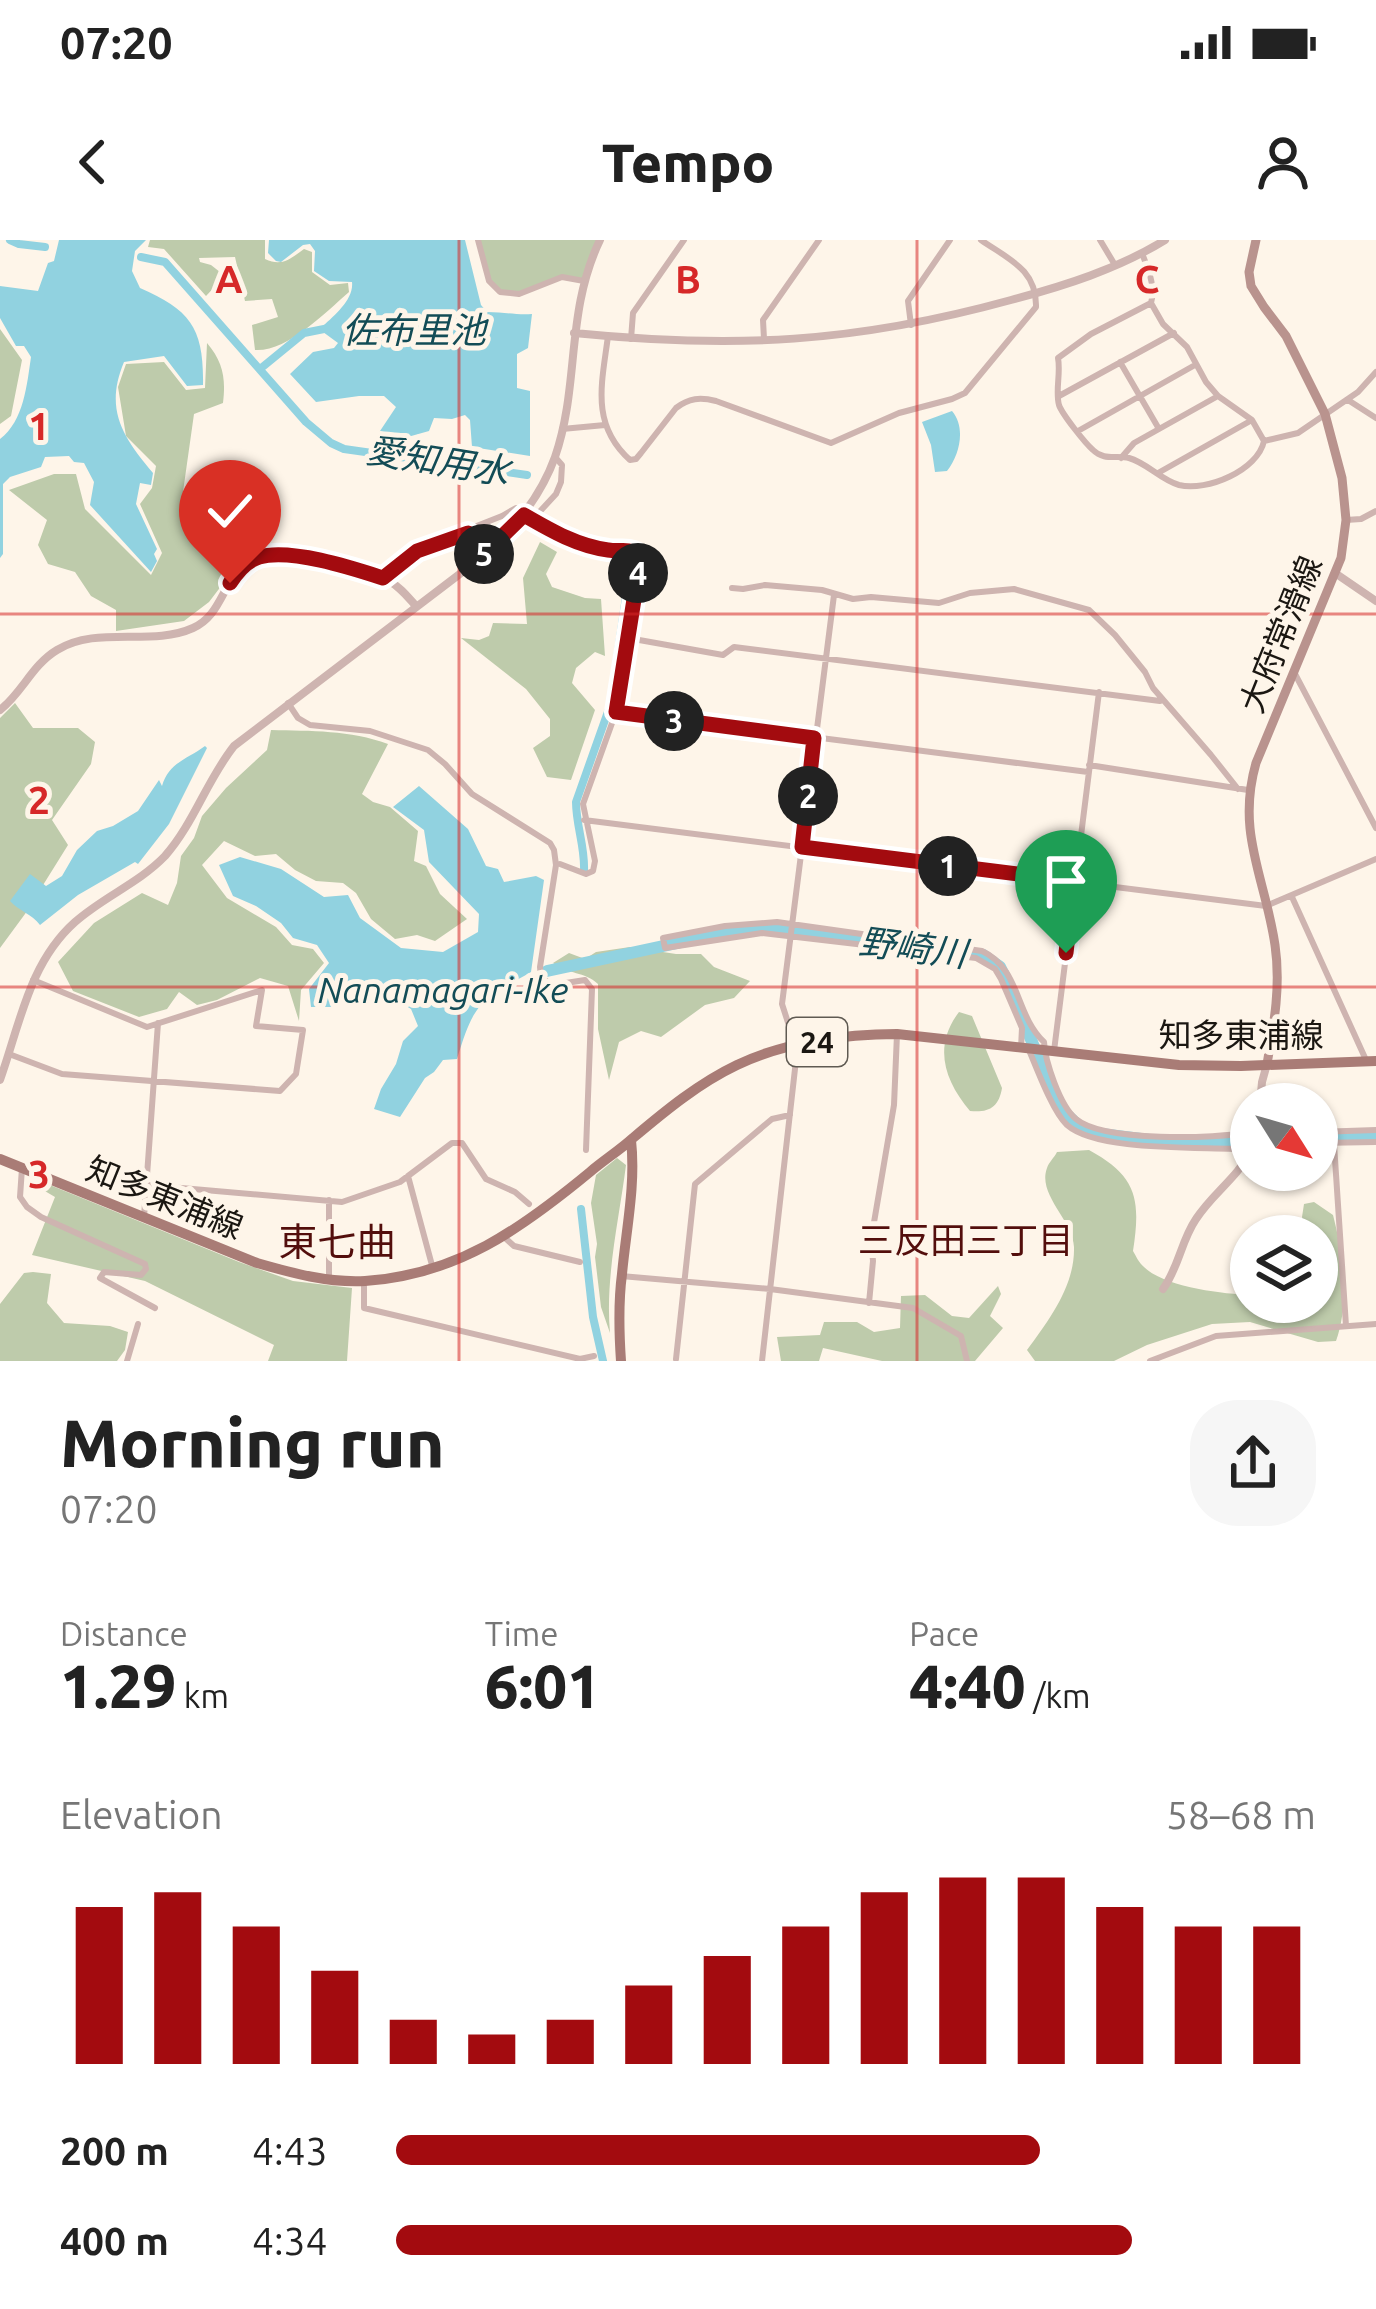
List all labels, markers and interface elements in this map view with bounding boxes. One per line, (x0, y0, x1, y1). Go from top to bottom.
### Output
text: 07:20 (60, 17, 173, 68)
icon: back (60, 129, 126, 195)
icon: person (1250, 129, 1316, 195)
text: Tempo (602, 132, 774, 192)
text: A (215, 257, 243, 300)
text: B (675, 257, 701, 300)
text: C (1135, 257, 1160, 300)
water label: 佐布里池 (342, 309, 489, 350)
text: 1 (28, 404, 50, 447)
water label: 愛知用水 (364, 428, 516, 492)
pin (179, 460, 281, 583)
icon: check (197, 478, 263, 544)
pin: 5 (454, 524, 514, 584)
text: 5 (475, 535, 493, 572)
pin: 4 (608, 543, 668, 603)
street label: 大府常滑線 (1232, 551, 1328, 717)
text: 4 (629, 554, 647, 591)
pin: 3 (644, 691, 704, 751)
text: 3 (665, 702, 683, 739)
pin: 2 (778, 766, 838, 826)
text: 2 (799, 777, 817, 814)
text: 2 (28, 778, 50, 821)
pin (1015, 830, 1117, 953)
pin: 1 (918, 836, 978, 896)
text: 1 (939, 847, 957, 884)
icon: arrive (1033, 848, 1099, 914)
water label: 野崎川 (857, 920, 973, 974)
water label: Nanamagari-Ike (318, 969, 568, 1010)
street label: 知多東浦線 (1159, 1016, 1324, 1053)
road number: 24 (787, 1018, 847, 1066)
north arrow (1230, 1083, 1338, 1191)
map controls (1230, 1083, 1338, 1323)
street label: 知多東浦線 (82, 1149, 248, 1245)
text: 3 (28, 1152, 50, 1195)
button: layers (1230, 1215, 1338, 1323)
district label: 三反田三丁目 (858, 1219, 1074, 1260)
district label: 東七曲 (278, 1220, 396, 1263)
button: share (1190, 1400, 1316, 1526)
text: Morning run (60, 1405, 445, 1479)
text: 07:20 (60, 1487, 158, 1530)
text: Distance (60, 1615, 188, 1652)
text: Time (485, 1615, 558, 1652)
text: Pace (909, 1615, 979, 1652)
text: 1.29 (60, 1652, 176, 1719)
text: 6:01 (485, 1652, 601, 1719)
text: 4:40 (909, 1652, 1026, 1719)
text: km (176, 1677, 229, 1714)
text: /km (1026, 1677, 1091, 1714)
text: Elevation (60, 1793, 223, 1836)
text: 58–68 m (1166, 1793, 1316, 1836)
text: 200 m (60, 2129, 169, 2172)
text: 4:43 (252, 2129, 328, 2172)
text: 400 m (60, 2219, 169, 2262)
text: 4:34 (252, 2219, 328, 2262)

